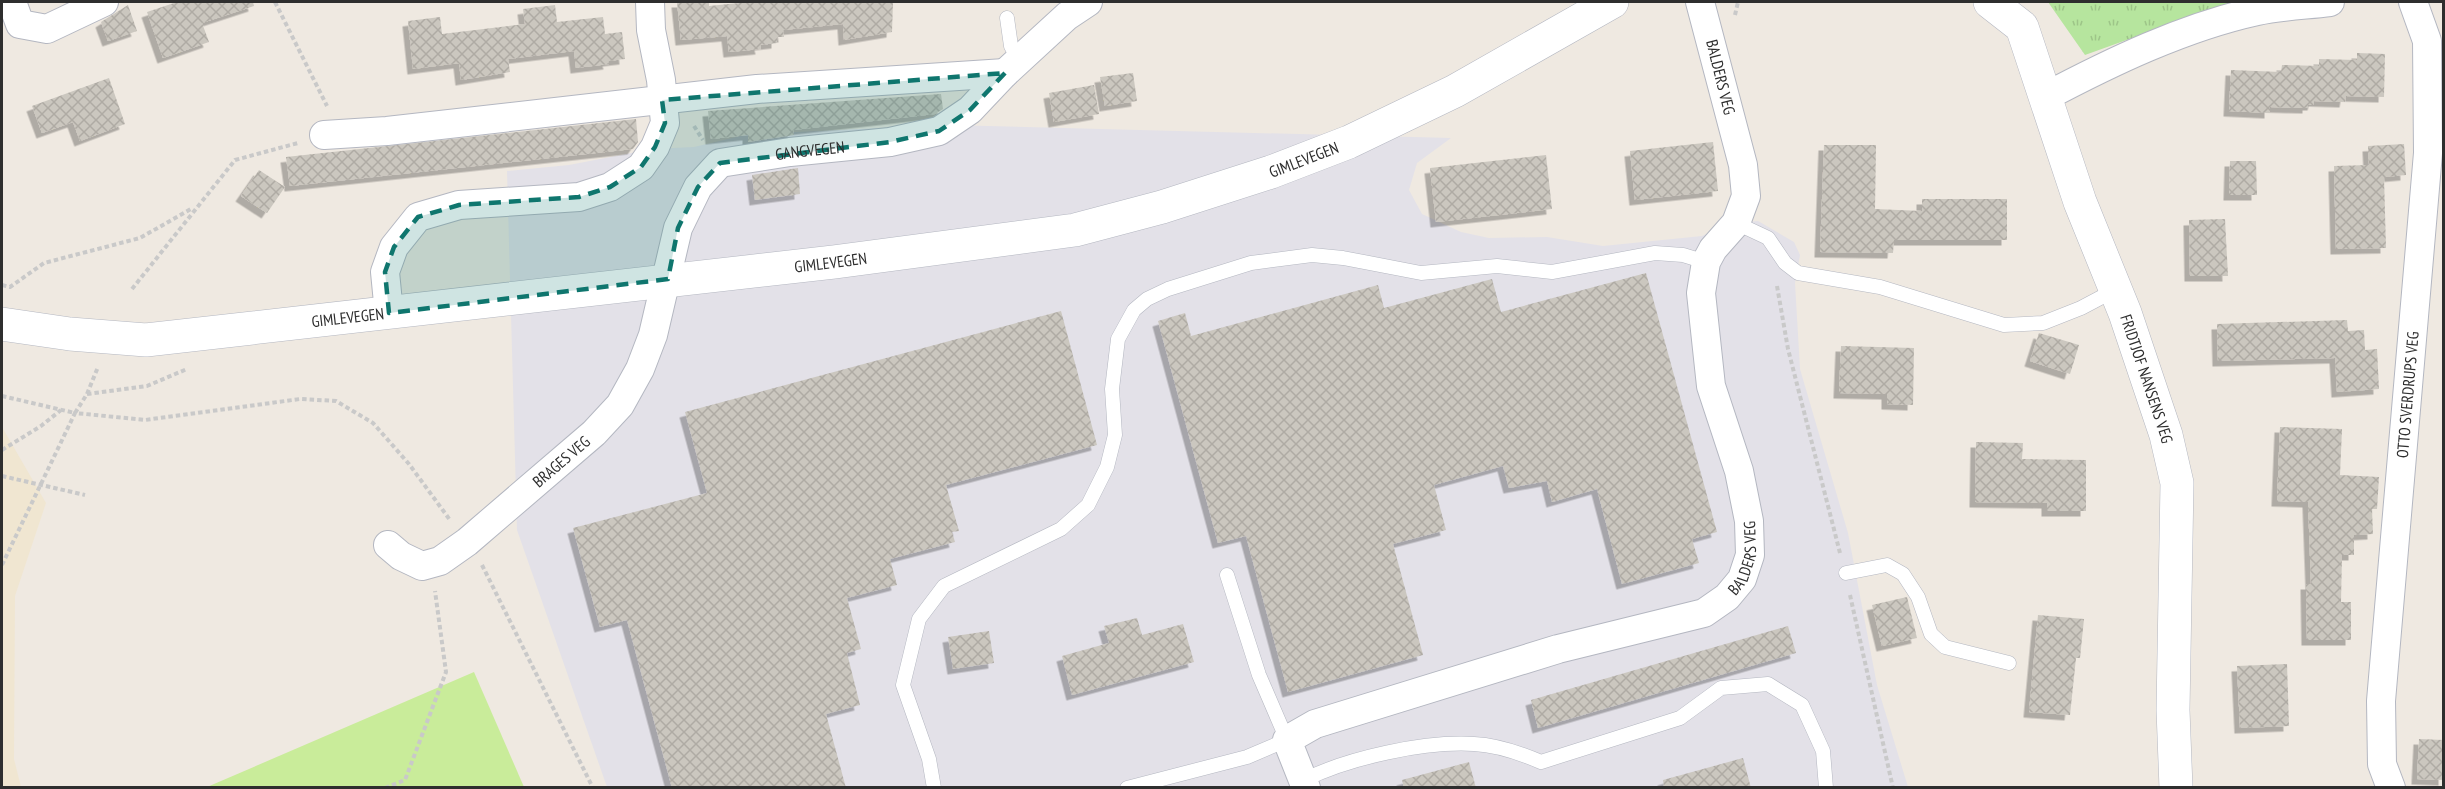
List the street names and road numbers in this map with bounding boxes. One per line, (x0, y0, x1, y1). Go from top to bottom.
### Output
street label: BALDERS VEG (1702, 37, 1740, 117)
street label: GANGVEGEN (774, 137, 845, 164)
street label: GIMLEVEGEN (1266, 137, 1341, 182)
street label: GIMLEVEGEN (793, 248, 868, 276)
street label: GIMLEVEGEN (310, 303, 385, 331)
street label: FRIDTJOF NANSENS VEG (2116, 312, 2178, 445)
street label: OTTO SVERDRUPS VEG (2392, 331, 2423, 459)
street label: BRAGES VEG (528, 431, 594, 491)
street label: BALDERS VEG (1723, 521, 1760, 599)

